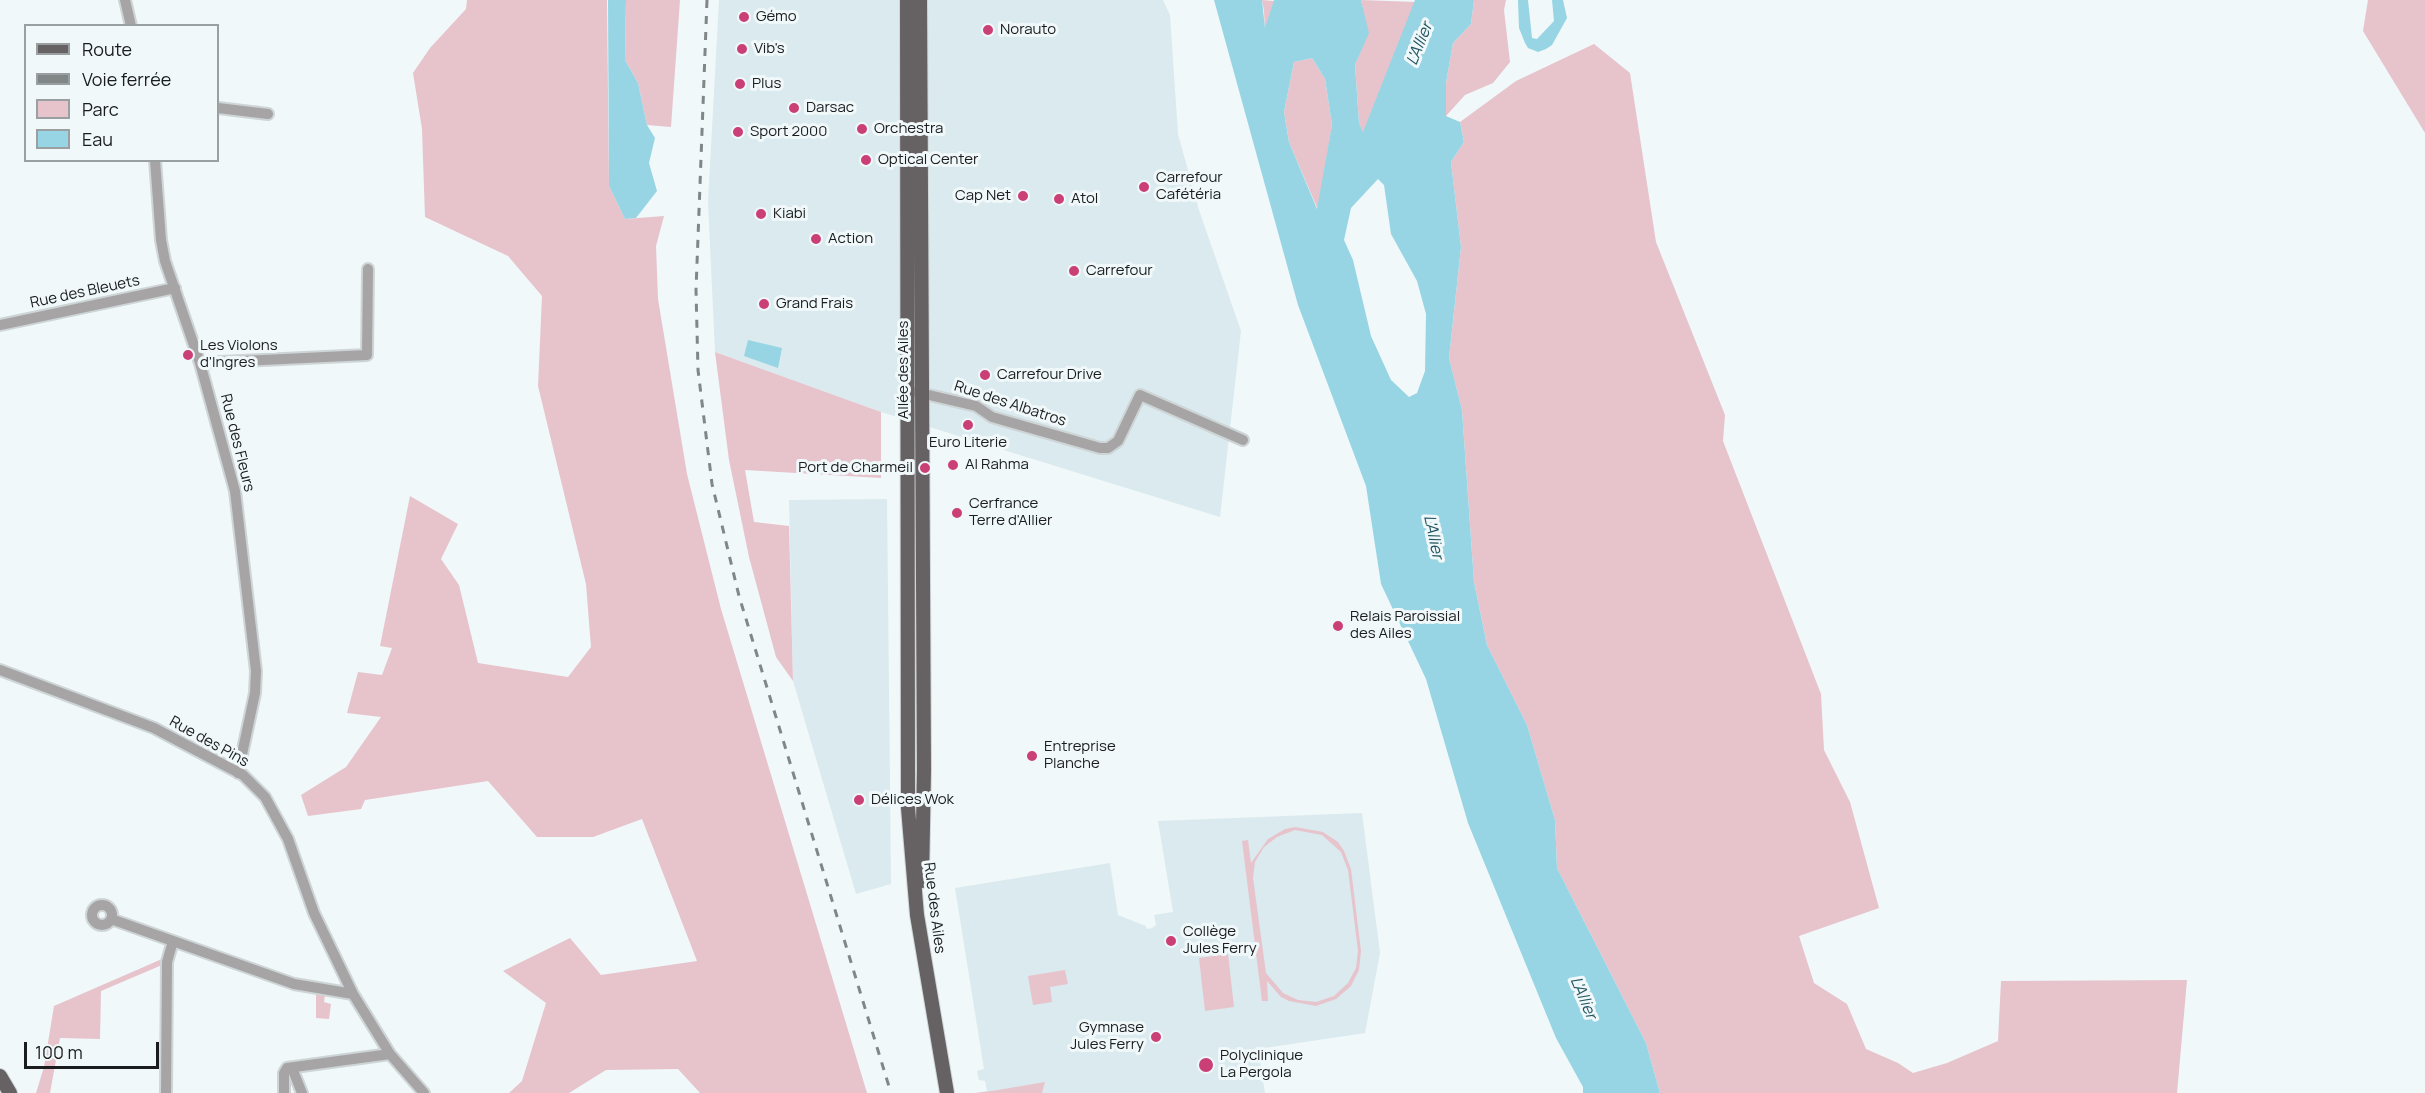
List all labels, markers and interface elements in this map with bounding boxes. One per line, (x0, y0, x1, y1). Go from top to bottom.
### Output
place label: Gémo (756, 8, 797, 26)
marker: Gémo (737, 10, 751, 24)
water label: L'Allier (1403, 20, 1437, 68)
place label: Norauto (1000, 21, 1056, 39)
marker: Norauto (981, 23, 995, 37)
legend (24, 24, 219, 162)
text: Route (82, 37, 132, 61)
place label: Vib's (754, 40, 785, 58)
marker: Vib's (735, 42, 749, 56)
text: Voie ferrée (82, 67, 171, 91)
place label: Plus (752, 75, 781, 93)
marker: Plus (733, 77, 747, 91)
text: Parc (82, 97, 119, 121)
place label: Darsac (806, 99, 854, 117)
marker: Darsac (787, 101, 801, 115)
place label: Orchestra (874, 120, 943, 138)
marker: Orchestra (855, 122, 869, 136)
place label: Sport 2000 (750, 123, 827, 141)
marker: Sport 2000 (731, 125, 745, 139)
text: Eau (82, 127, 113, 151)
place label: Optical Center (878, 151, 978, 169)
marker: Optical Center (859, 153, 873, 167)
place label: Carrefour Cafétéria (1156, 169, 1223, 204)
marker: Carrefour Cafétéria (1137, 180, 1151, 194)
place label: Cap Net (955, 187, 1011, 205)
marker: Cap Net (1016, 189, 1030, 203)
place label: Atol (1071, 190, 1098, 208)
marker: Atol (1052, 192, 1066, 206)
place label: Kiabi (773, 205, 806, 223)
marker: Kiabi (754, 207, 768, 221)
place label: Action (828, 230, 873, 248)
marker: Action (809, 232, 823, 246)
place label: Carrefour (1086, 262, 1153, 280)
marker: Carrefour (1067, 264, 1081, 278)
street label: Rue des Bleuets (29, 272, 141, 312)
place label: Grand Frais (776, 295, 853, 313)
marker: Grand Frais (757, 297, 771, 311)
street label: Allée des Ailes (895, 321, 913, 419)
place label: Les Violons d'Ingres (200, 337, 278, 372)
marker: Les Violons d'Ingres (181, 348, 195, 362)
place label: Carrefour Drive (997, 366, 1102, 384)
marker: Carrefour Drive (978, 368, 992, 382)
street label: Rue des Albatros (952, 377, 1068, 431)
street label: Rue des Fleurs (216, 392, 258, 494)
marker: Euro Literie (961, 418, 975, 432)
place label: Euro Literie (929, 434, 1007, 452)
place label: Al Rahma (965, 456, 1029, 474)
marker: Al Rahma (946, 458, 960, 472)
place label: Port de Charmeil (798, 459, 913, 477)
marker: Port de Charmeil (918, 461, 932, 475)
place label: Cerfrance Terre d'Allier (969, 495, 1052, 530)
marker: Cerfrance Terre d'Allier (950, 506, 964, 520)
water label: L'Allier (1419, 513, 1447, 561)
place label: Relais Paroissial des Ailes (1350, 608, 1460, 643)
marker: Relais Paroissial des Ailes (1331, 619, 1345, 633)
street label: Rue des Pins (166, 713, 252, 771)
place label: Entreprise Planche (1044, 738, 1116, 773)
marker: Entreprise Planche (1025, 749, 1039, 763)
place label: Délices Wok (871, 791, 954, 809)
marker: Délices Wok (852, 793, 866, 807)
street label: Rue des Ailes (919, 861, 949, 955)
place label: Collège Jules Ferry (1183, 923, 1257, 958)
marker: Collège Jules Ferry (1164, 934, 1178, 948)
water label: L'Allier (1566, 974, 1600, 1022)
place label: Gymnase Jules Ferry (1070, 1019, 1144, 1054)
scale bar (27, 1030, 162, 1068)
marker: Gymnase Jules Ferry (1149, 1030, 1163, 1044)
text: 100 m (35, 1040, 83, 1064)
place label: Polyclinique La Pergola (1220, 1047, 1303, 1082)
marker: Polyclinique La Pergola (1197, 1056, 1215, 1074)

